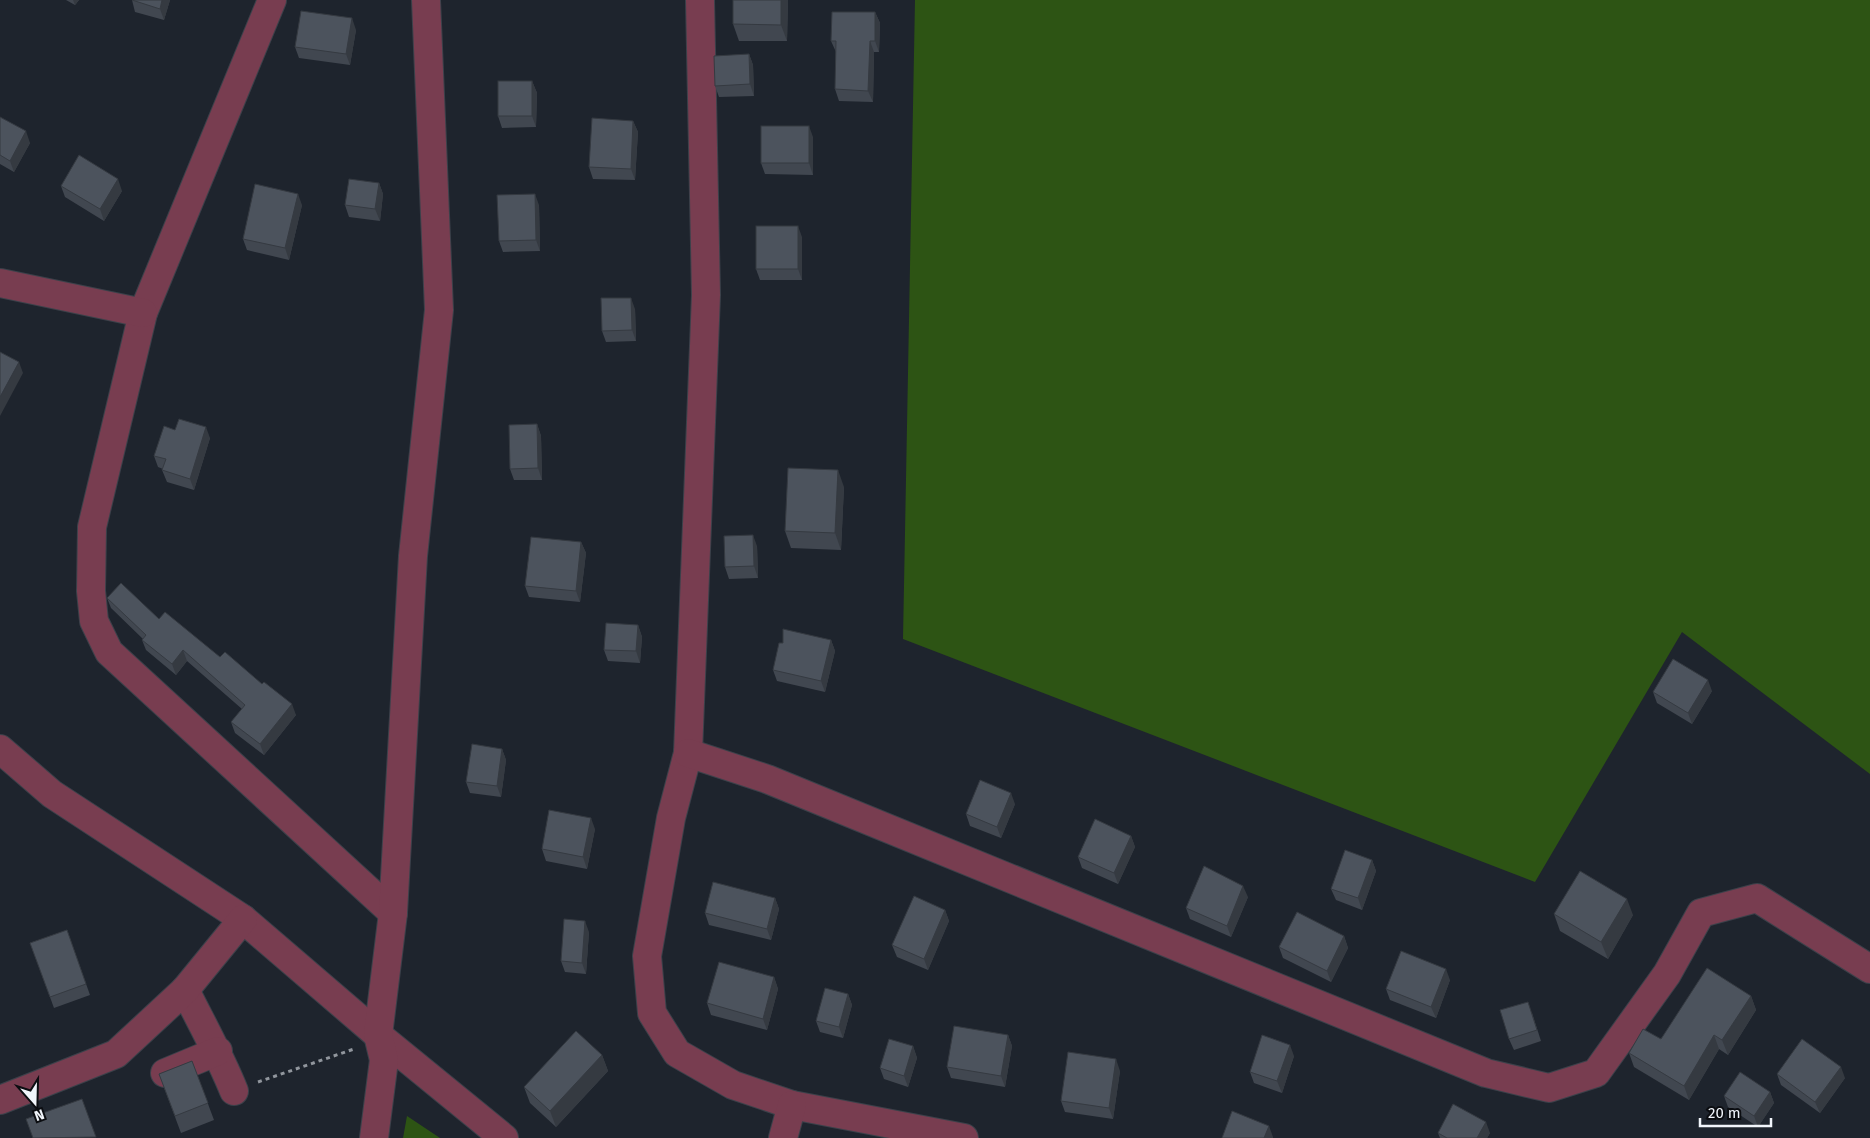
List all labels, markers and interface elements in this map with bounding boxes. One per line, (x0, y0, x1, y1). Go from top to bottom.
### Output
north arrow (10, 1078, 60, 1128)
scale bar (1700, 1096, 1771, 1128)
text: 20 m (1708, 1104, 1741, 1122)
text: N (32, 1105, 47, 1124)

